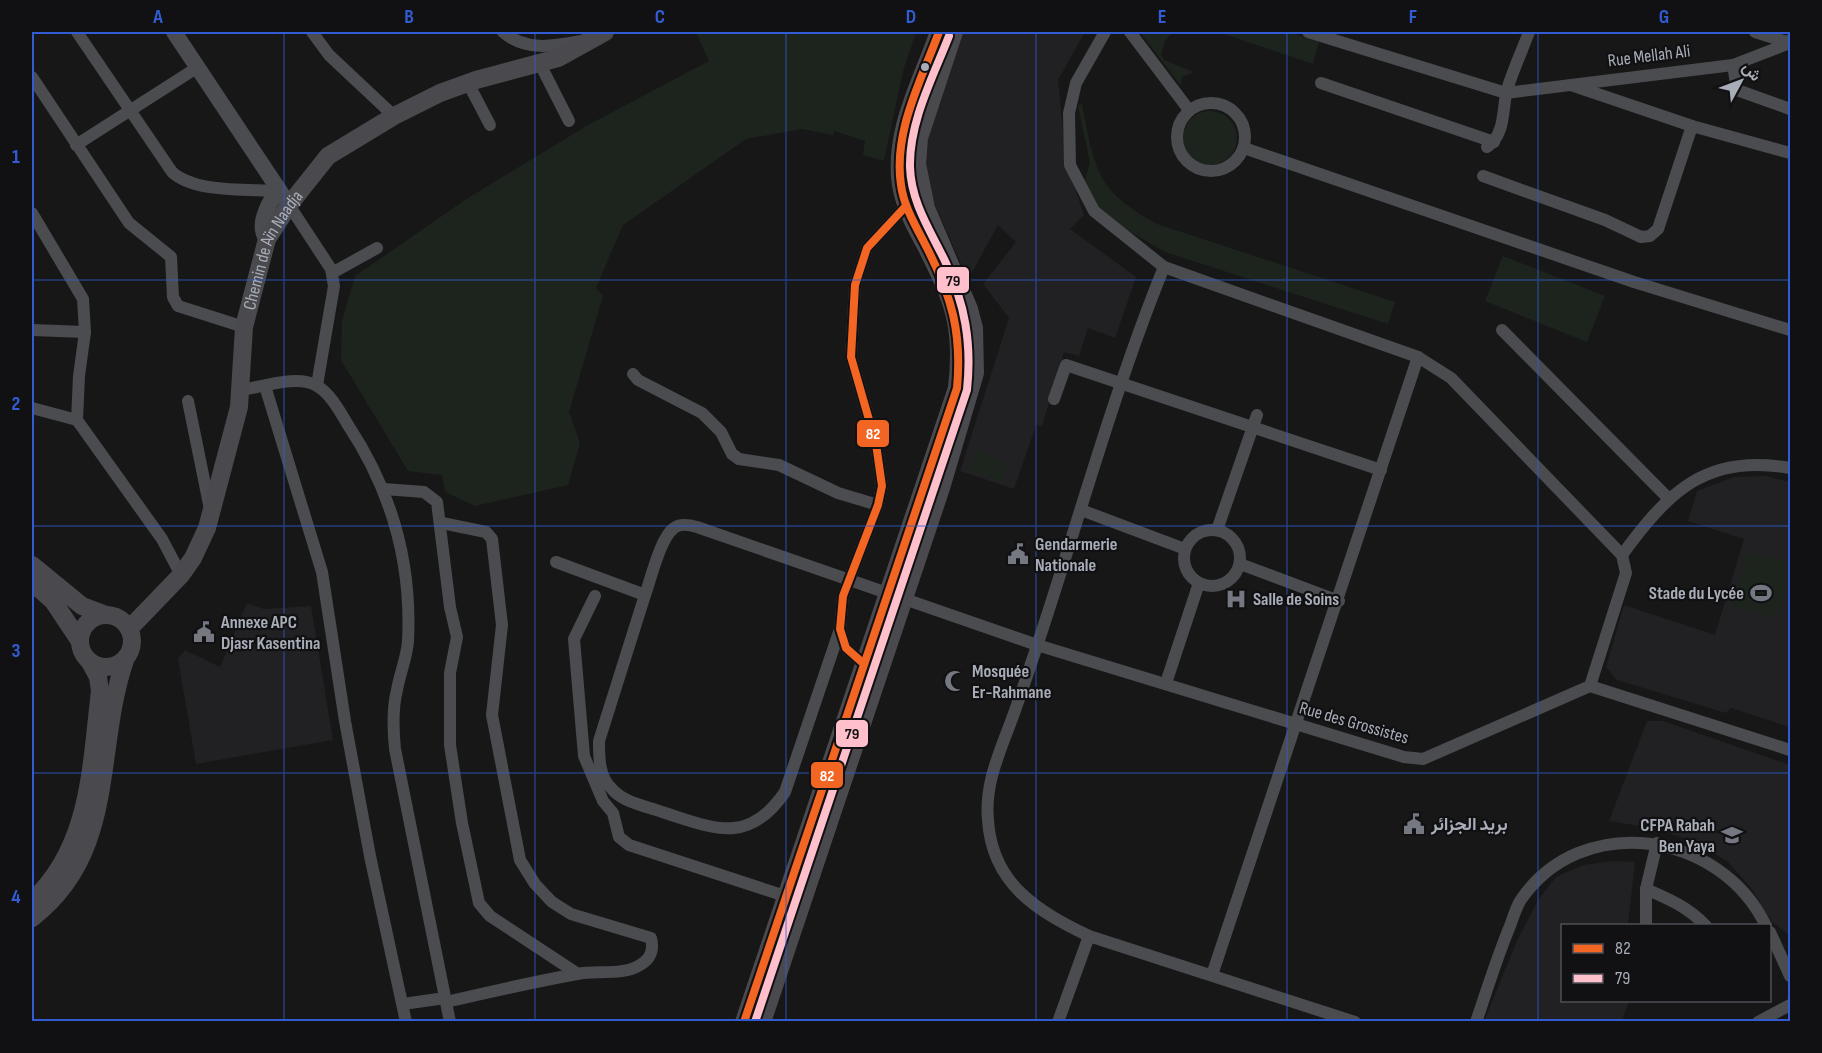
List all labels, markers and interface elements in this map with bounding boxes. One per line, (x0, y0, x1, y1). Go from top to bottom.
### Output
text: A (152, 5, 163, 29)
text: B (404, 5, 414, 29)
text: C (655, 5, 665, 29)
text: D (906, 5, 916, 29)
text: E (1158, 5, 1166, 29)
text: F (1409, 5, 1417, 29)
text: G (1659, 5, 1669, 29)
street label: Rue Mellah Ali (1606, 41, 1692, 71)
north arrow (1711, 51, 1771, 111)
text: ش (1738, 59, 1765, 86)
unlabelled marker (919, 61, 931, 73)
text: 1 (12, 145, 20, 169)
street label: Chemin de Aïn Naadja (238, 186, 307, 312)
line badge: 79 (936, 266, 970, 294)
text: 79 (946, 272, 960, 291)
text: 2 (12, 392, 20, 416)
line badge: 82 (856, 419, 890, 448)
text: 82 (866, 425, 880, 444)
place label: Gendarmerie Nationale (1035, 534, 1117, 576)
public building icon: Gendarmerie Nationale (1006, 542, 1030, 566)
sports icon: Stade du Lycée (1749, 581, 1773, 605)
place label: Stade du Lycée (1649, 583, 1744, 604)
hospital icon: Salle de Soins (1224, 587, 1248, 611)
place label: Salle de Soins (1253, 589, 1339, 610)
place label: Annexe APC Djasr Kasentina (220, 612, 320, 654)
public building icon: Annexe APC Djasr Kasentina (192, 620, 216, 644)
text: 3 (12, 639, 21, 663)
place label: Mosquée Er-Rahmane (972, 661, 1051, 703)
mosque icon: Mosquée Er-Rahmane (943, 669, 967, 693)
street label: Rue des Grossistes (1297, 697, 1411, 749)
line badge: 79 (835, 719, 869, 748)
text: 79 (845, 725, 859, 744)
line badge: 82 (810, 761, 844, 789)
text: 82 (820, 767, 834, 786)
public building icon: بريد الجزائر (1402, 812, 1426, 836)
place label: بريد الجزائر (1430, 814, 1508, 835)
place label: CFPA Rabah Ben Yaya (1640, 815, 1715, 857)
school or university icon: CFPA Rabah Ben Yaya (1720, 823, 1744, 847)
text: 4 (11, 885, 21, 909)
legend (1561, 924, 1771, 1002)
text: 82 (1615, 938, 1631, 959)
text: 79 (1615, 968, 1630, 989)

